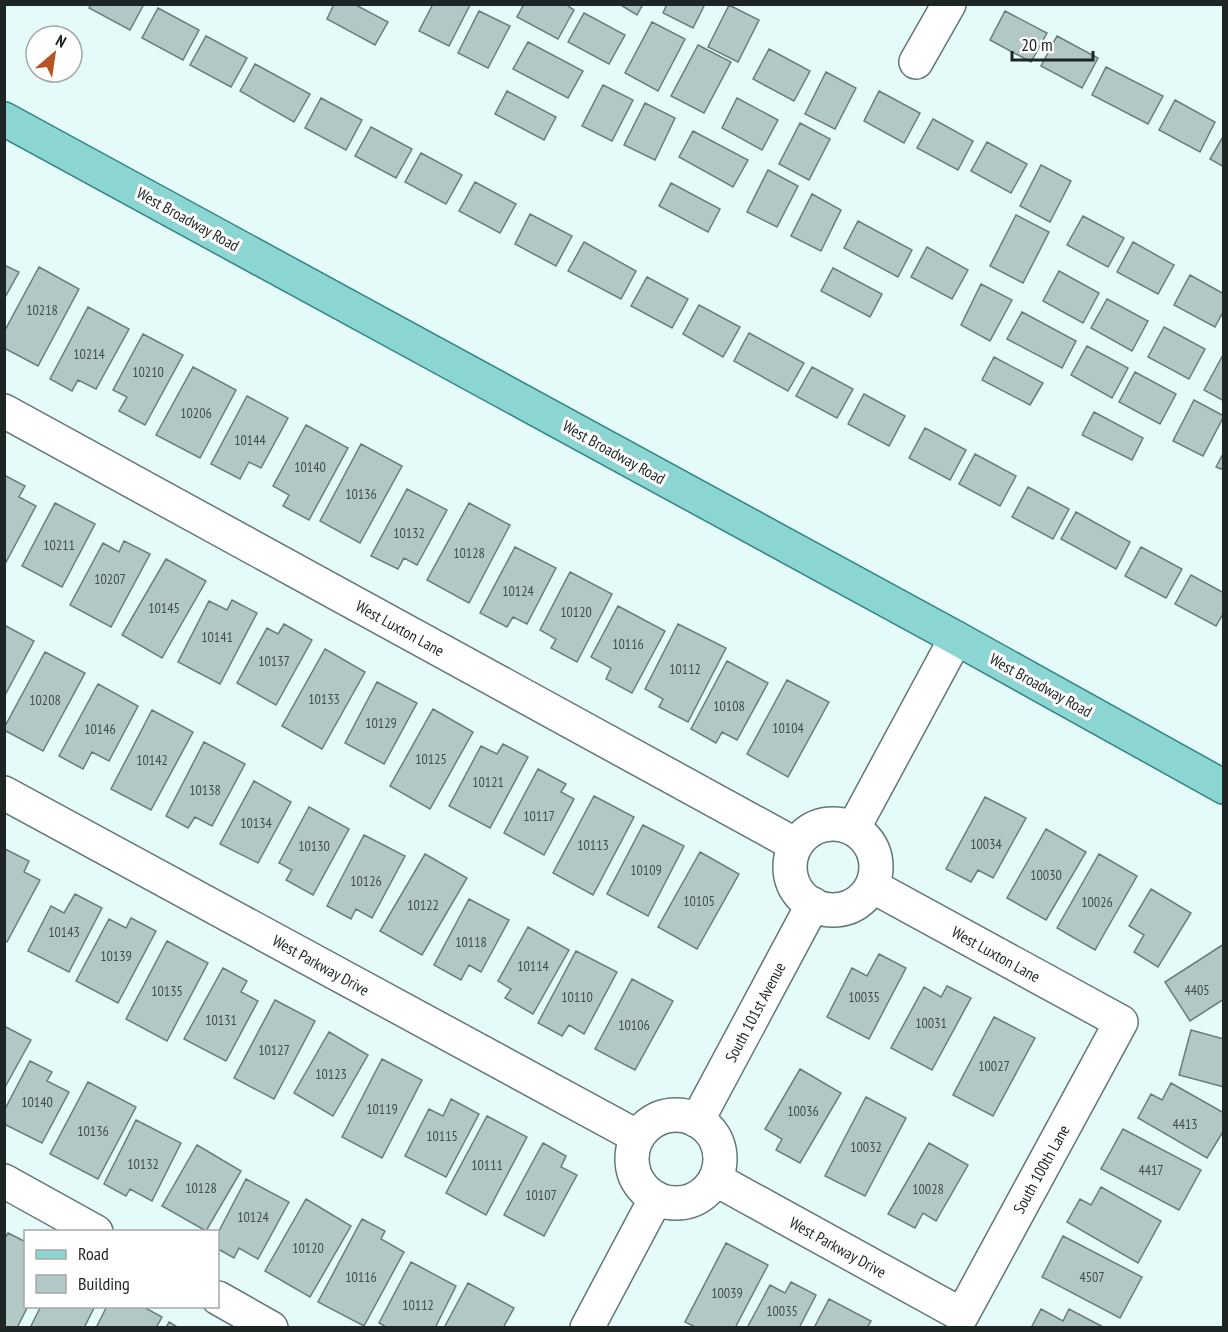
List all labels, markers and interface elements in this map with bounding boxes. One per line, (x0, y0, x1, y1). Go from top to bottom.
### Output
north arrow (24, 24, 84, 84)
scale bar (1012, 24, 1093, 62)
text: N (53, 30, 70, 52)
text: 20 m (1021, 33, 1053, 56)
street label: West Broadway Road (133, 183, 243, 255)
house number: 10218 (26, 301, 58, 319)
house number: 10214 (73, 345, 105, 363)
house number: 10210 (132, 363, 164, 381)
house number: 10206 (180, 404, 212, 422)
street label: West Broadway Road (559, 416, 669, 488)
house number: 10144 (234, 431, 266, 449)
house number: 10140 (294, 458, 326, 476)
house number: 10136 (345, 485, 377, 503)
house number: 10132 (393, 524, 425, 542)
house number: 10211 (43, 536, 75, 554)
house number: 10128 (453, 544, 485, 562)
house number: 10207 (94, 570, 126, 588)
house number: 10124 (502, 582, 534, 600)
street label: West Luxton Lane (352, 596, 448, 660)
house number: 10145 (148, 599, 180, 617)
house number: 10120 (560, 603, 592, 621)
house number: 10141 (201, 628, 233, 646)
house number: 10116 (612, 635, 644, 653)
street label: West Broadway Road (986, 649, 1096, 721)
house number: 10137 (258, 652, 290, 670)
house number: 10112 (669, 660, 701, 678)
house number: 10133 (308, 690, 340, 708)
house number: 10208 (29, 691, 61, 709)
house number: 10108 (713, 697, 745, 715)
house number: 10129 (365, 714, 397, 732)
house number: 10104 (772, 719, 804, 737)
house number: 10146 (84, 720, 116, 738)
house number: 10125 (415, 750, 447, 768)
house number: 10142 (136, 751, 168, 769)
house number: 10121 (472, 773, 504, 791)
house number: 10138 (189, 781, 221, 799)
house number: 10117 (523, 807, 555, 825)
house number: 10134 (240, 814, 272, 832)
house number: 10034 (970, 835, 1002, 853)
house number: 10113 (577, 836, 609, 854)
house number: 10130 (298, 837, 330, 855)
house number: 10109 (630, 861, 662, 879)
house number: 10030 (1030, 866, 1062, 884)
house number: 10126 (350, 872, 382, 890)
house number: 10105 (683, 892, 715, 910)
house number: 10026 (1081, 893, 1113, 911)
house number: 10122 (407, 896, 439, 914)
street label: West Luxton Lane (948, 922, 1044, 986)
house number: 10143 (48, 923, 80, 941)
street label: West Parkway Drive (269, 930, 373, 1000)
house number: 10118 (455, 933, 487, 951)
house number: 10139 (100, 947, 132, 965)
house number: 10114 (517, 957, 549, 975)
street label: South 101st Avenue (720, 959, 790, 1065)
house number: 4405 (1184, 981, 1210, 999)
house number: 10135 (151, 982, 183, 1000)
house number: 10110 (561, 988, 593, 1006)
house number: 10035 (848, 988, 880, 1006)
house number: 10131 (205, 1011, 237, 1029)
house number: 10031 (915, 1014, 947, 1032)
house number: 10106 (618, 1016, 650, 1034)
house number: 10127 (258, 1041, 290, 1059)
house number: 10027 (978, 1057, 1010, 1075)
house number: 10123 (315, 1065, 347, 1083)
house number: 10140 (21, 1093, 53, 1111)
house number: 10119 (366, 1100, 398, 1118)
house number: 10036 (787, 1102, 819, 1120)
house number: 4413 (1172, 1115, 1198, 1133)
street label: South 100th Lane (1008, 1121, 1074, 1217)
house number: 10136 (77, 1122, 109, 1140)
house number: 10115 (426, 1127, 458, 1145)
house number: 10032 (850, 1138, 882, 1156)
house number: 10132 (127, 1155, 159, 1173)
house number: 10111 (471, 1156, 503, 1174)
house number: 4417 (1138, 1161, 1164, 1179)
house number: 10128 (185, 1179, 217, 1197)
house number: 10028 (912, 1180, 944, 1198)
house number: 10107 (525, 1186, 557, 1204)
house number: 10124 (237, 1208, 269, 1226)
street label: West Parkway Drive (786, 1212, 890, 1282)
legend (24, 1230, 219, 1308)
house number: 10120 (292, 1239, 324, 1257)
text: Road (78, 1242, 109, 1265)
house number: 10116 (345, 1268, 377, 1286)
house number: 4507 (1079, 1268, 1105, 1286)
text: Building (78, 1272, 130, 1295)
house number: 10039 (711, 1284, 743, 1302)
house number: 10112 (402, 1296, 434, 1314)
house number: 10035 (766, 1302, 798, 1320)

